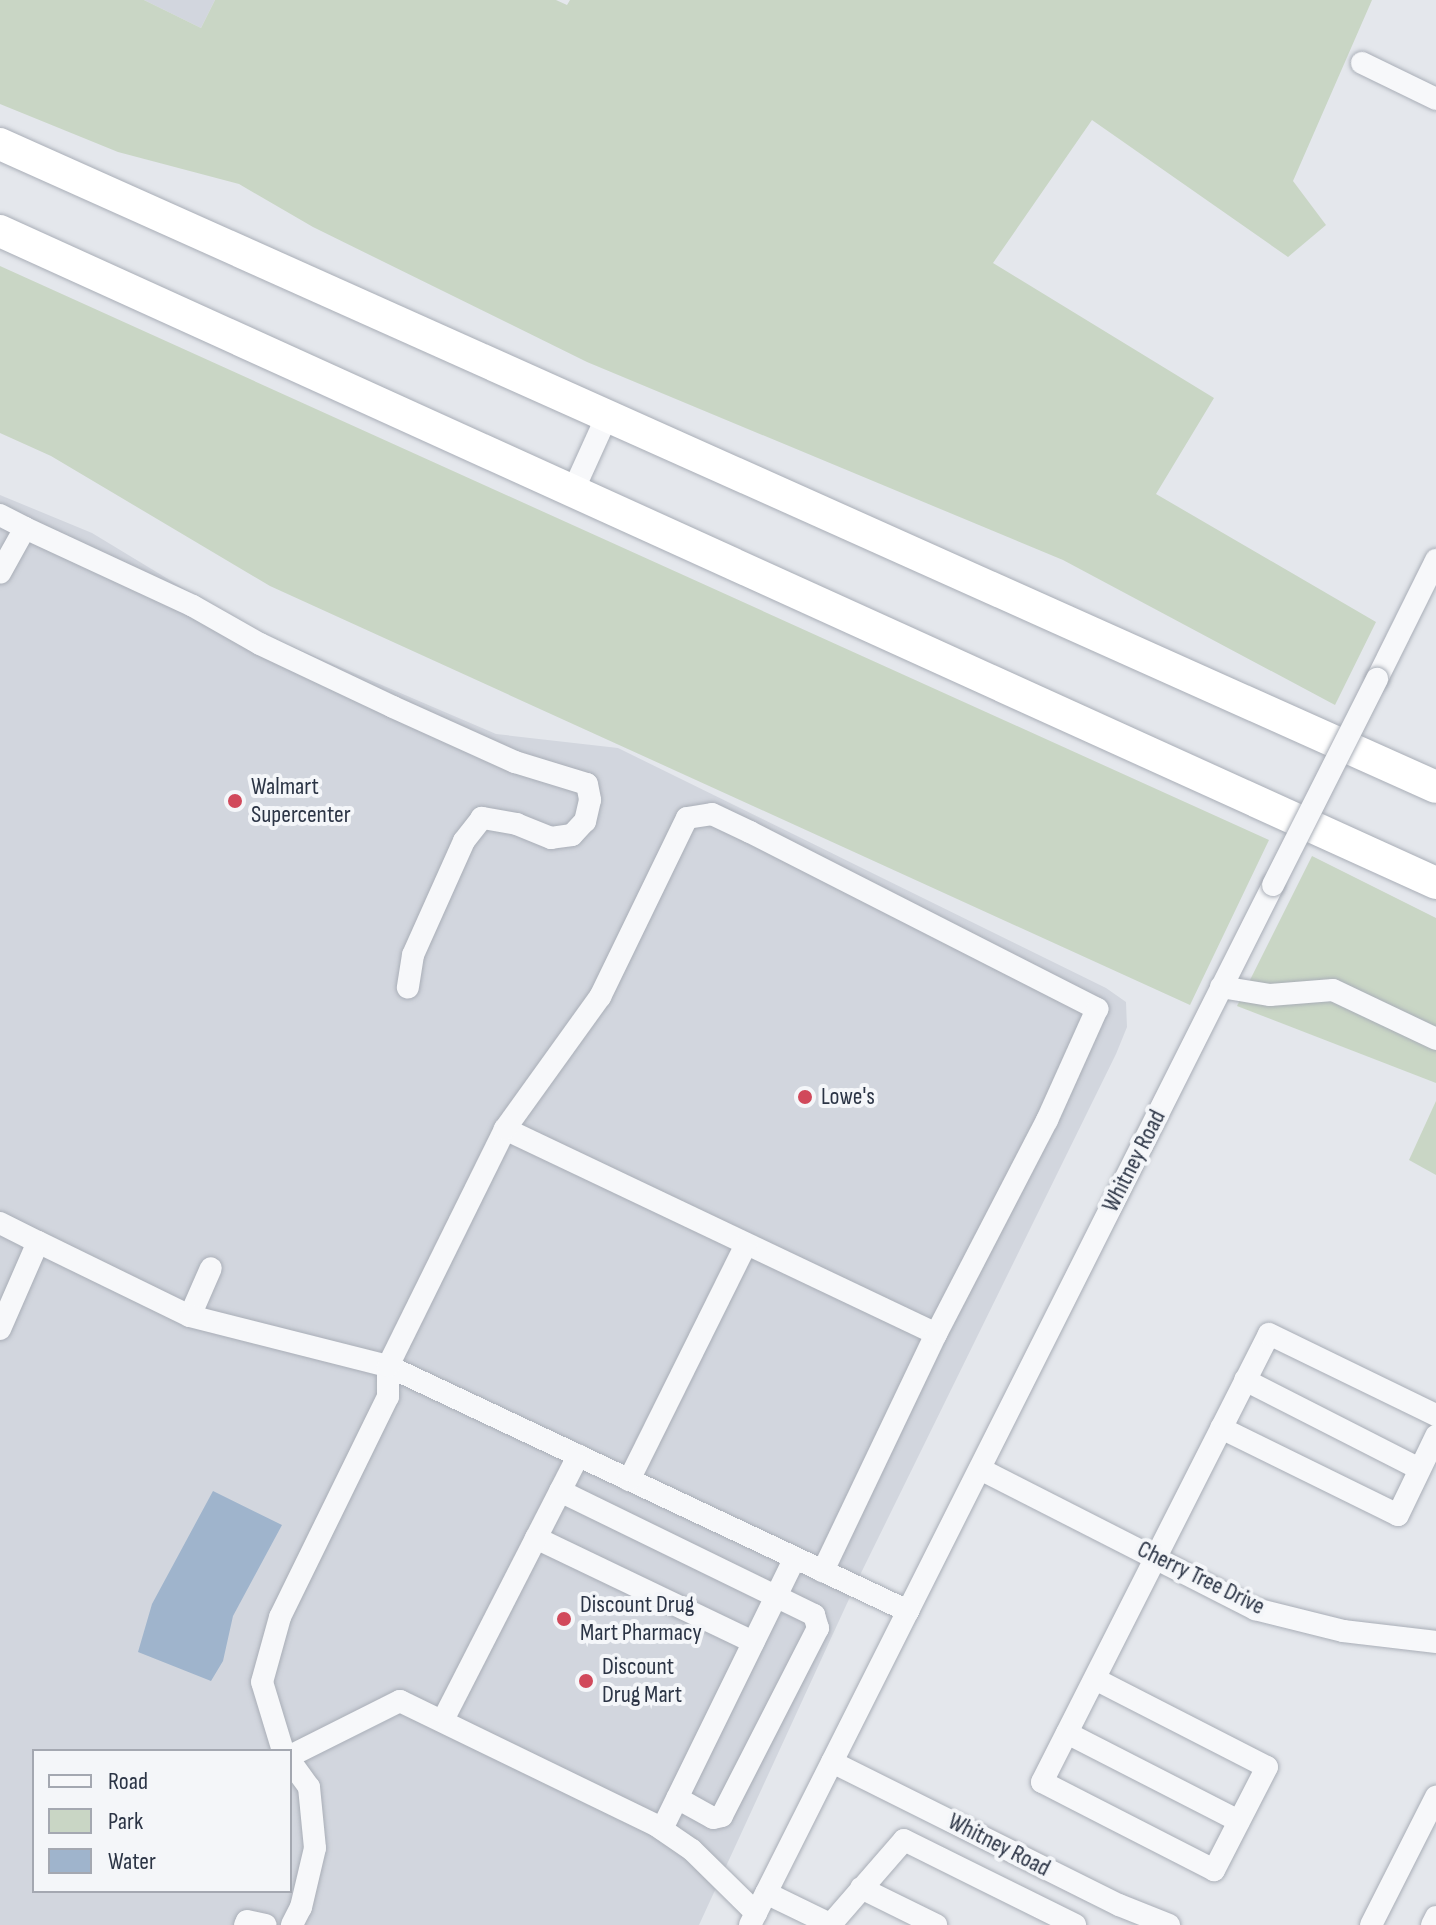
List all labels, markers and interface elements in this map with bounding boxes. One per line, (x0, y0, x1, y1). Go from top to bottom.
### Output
place label: Walmart Supercenter (251, 773, 351, 829)
marker: Walmart Supercenter (226, 792, 244, 810)
place label: Lowe's (821, 1083, 875, 1111)
marker: Lowe's (796, 1088, 814, 1106)
street label: Whitney Road (1096, 1105, 1172, 1217)
street label: Cherry Tree Drive (1133, 1535, 1269, 1621)
place label: Discount Drug Mart Pharmacy (580, 1591, 702, 1647)
marker: Discount Drug Mart Pharmacy (555, 1610, 573, 1628)
place label: Discount Drug Mart (602, 1653, 682, 1709)
marker: Discount Drug Mart (577, 1672, 595, 1690)
legend (32, 1749, 292, 1893)
text: Road (108, 1767, 148, 1796)
text: Park (108, 1807, 143, 1836)
street label: Whitney Road (943, 1807, 1055, 1883)
text: Water (108, 1847, 156, 1876)

